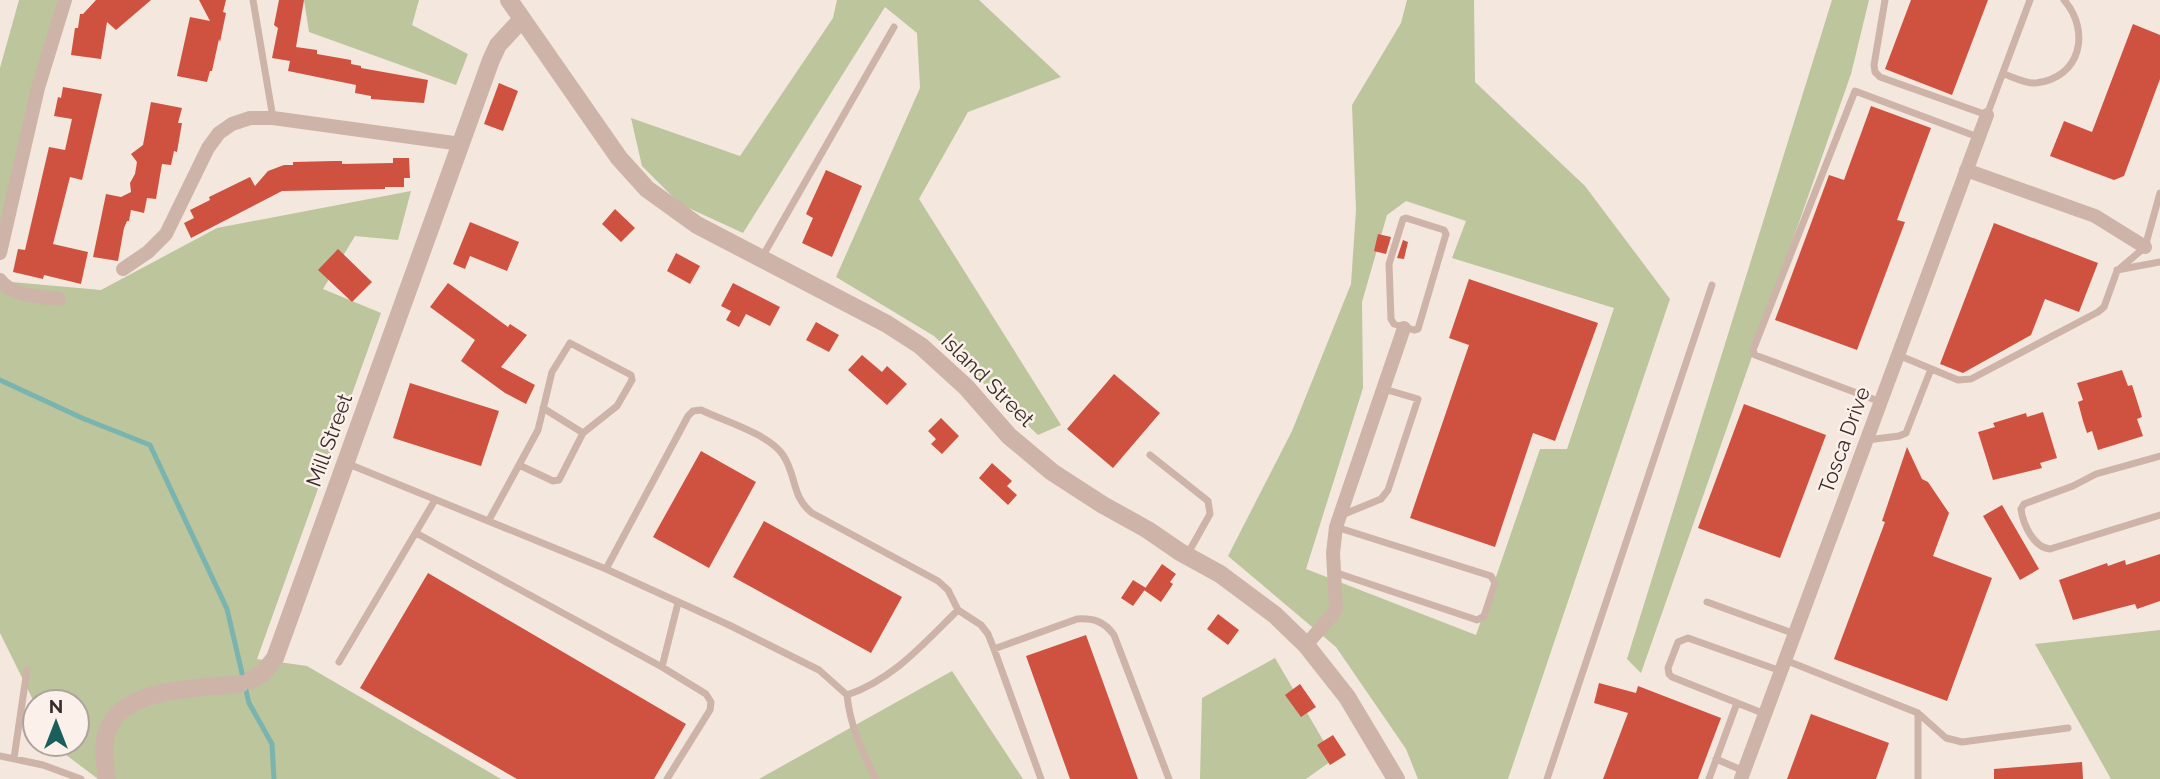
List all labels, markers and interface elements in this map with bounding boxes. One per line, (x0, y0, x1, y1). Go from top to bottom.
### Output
street label: Island Street (936, 328, 1040, 432)
street label: Tosca Drive (1813, 383, 1875, 497)
street label: Mill Street (301, 390, 357, 490)
north arrow (21, 688, 91, 758)
text: N (49, 695, 63, 717)

